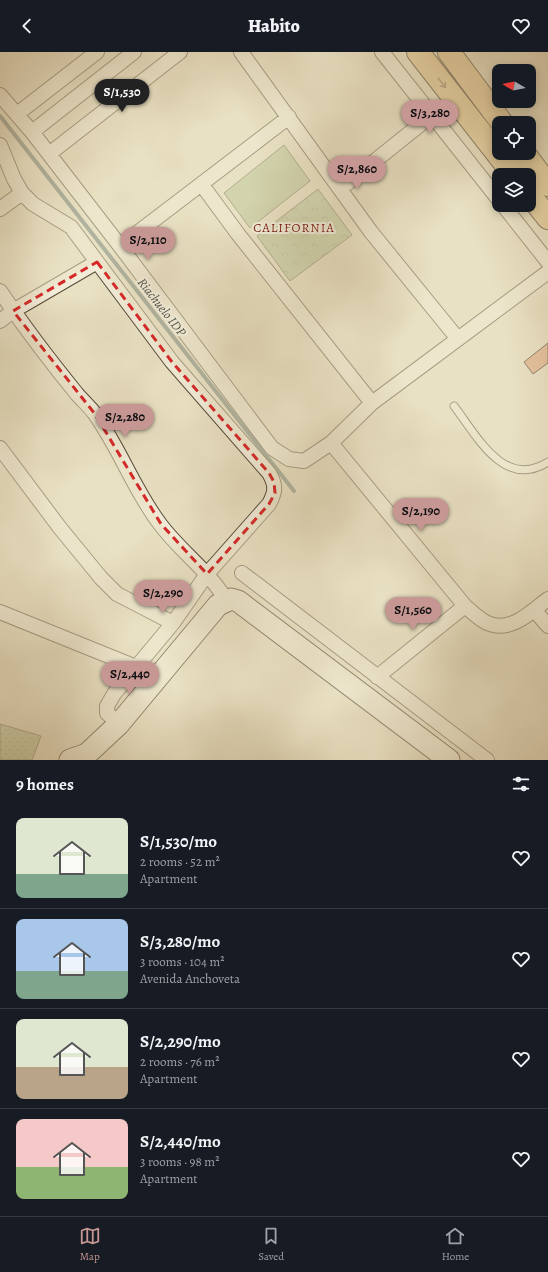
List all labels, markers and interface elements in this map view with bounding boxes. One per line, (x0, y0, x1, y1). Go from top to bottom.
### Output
text: Habito (248, 14, 300, 38)
icon: back (16, 15, 38, 37)
icon: heart (510, 15, 532, 37)
north arrow (492, 64, 536, 108)
map controls (492, 64, 536, 212)
one-way arrow (438, 77, 446, 88)
pin: S/1,530 (85, 79, 159, 113)
text: S/1,530 (103, 83, 141, 100)
pin: S/3,280 (393, 100, 467, 134)
text: S/3,280 (410, 104, 450, 121)
button: locate (492, 116, 536, 160)
pin: S/2,860 (320, 156, 394, 190)
text: S/2,860 (337, 160, 377, 177)
button: layers (492, 168, 536, 212)
district label: CALIFORNIA (253, 219, 335, 236)
pin: S/2,110 (111, 227, 185, 261)
text: S/2,110 (130, 231, 166, 248)
water label: Riachuelo IDP (134, 274, 190, 340)
pin: S/2,280 (88, 404, 162, 438)
text: S/2,280 (105, 408, 145, 425)
pin: S/2,190 (384, 498, 458, 532)
text: S/2,190 (402, 502, 440, 519)
pin: S/2,290 (126, 580, 200, 614)
text: S/2,290 (143, 584, 183, 601)
pin: S/1,560 (376, 597, 450, 631)
text: S/1,560 (394, 601, 432, 618)
pin: S/2,440 (93, 661, 167, 695)
text: S/2,440 (110, 665, 150, 682)
text: 9 homes (16, 773, 74, 796)
icon: filters (510, 773, 532, 795)
text: S/1,530/mo (140, 830, 217, 853)
icon: home (48, 834, 96, 882)
icon: heart (510, 847, 532, 869)
text: 2 rooms · 52 m² (140, 853, 220, 870)
text: Apartment (140, 870, 198, 887)
text: S/3,280/mo (140, 930, 220, 953)
icon: home (48, 935, 96, 983)
icon: heart (510, 948, 532, 970)
text: 3 rooms · 104 m² (140, 953, 224, 970)
text: Avenida Anchoveta (140, 970, 240, 987)
text: S/2,290/mo (140, 1030, 221, 1053)
icon: home (48, 1035, 96, 1083)
icon: heart (510, 1048, 532, 1070)
text: 2 rooms · 76 m² (140, 1053, 219, 1070)
text: Apartment (140, 1070, 198, 1087)
text: S/2,440/mo (140, 1130, 221, 1153)
icon: home (48, 1135, 96, 1183)
icon: heart (510, 1148, 532, 1170)
text: 3 rooms · 98 m² (140, 1153, 219, 1170)
text: Apartment (140, 1170, 198, 1187)
tab: Map (79, 1225, 101, 1264)
tab: Saved (258, 1225, 284, 1264)
tab: Home (442, 1225, 469, 1264)

